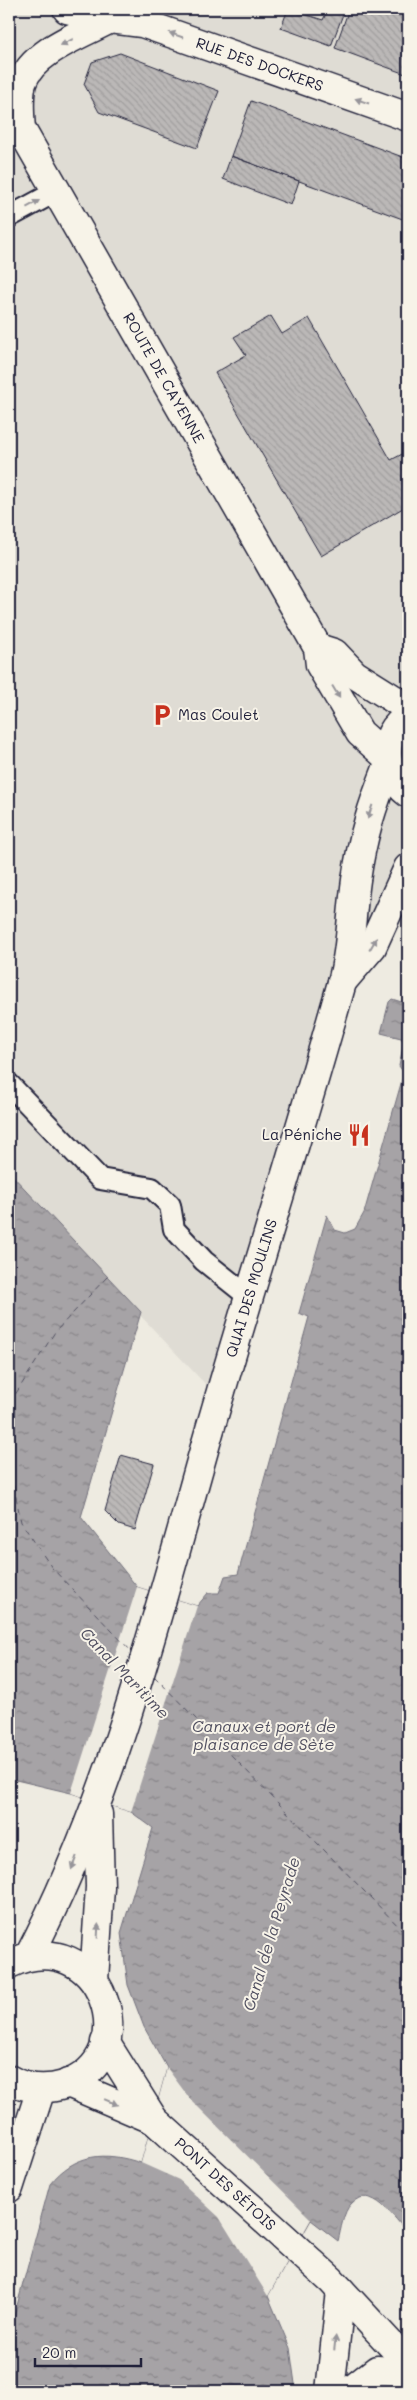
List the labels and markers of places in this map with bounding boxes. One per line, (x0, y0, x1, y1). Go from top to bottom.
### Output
parking icon: Mas Coulet (149, 702, 175, 728)
place label: Mas Coulet (178, 704, 259, 724)
restaurant icon: La Péniche (346, 1122, 372, 1148)
place label: La Péniche (262, 1124, 342, 1144)

